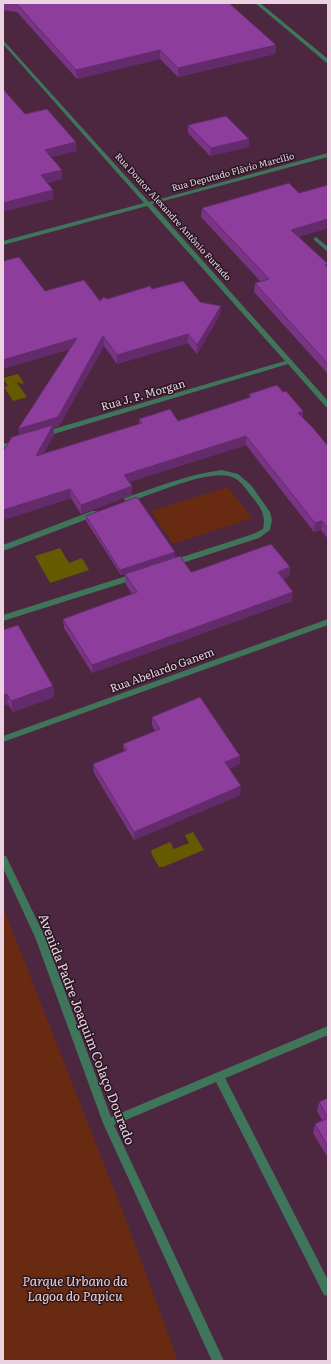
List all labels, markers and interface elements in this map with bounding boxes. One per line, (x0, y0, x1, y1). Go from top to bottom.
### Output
street label: Rua Deputado Flãvio Marcílio (170, 148, 296, 194)
street label: Rua Doutor Alexandre Antônio Furtado (112, 149, 235, 284)
street label: Rua J. P. Morgan (99, 374, 187, 414)
street label: Rua Abelardo Ganem (107, 643, 216, 695)
street label: Avenida Padre Joaquim Colaço Dourado (34, 910, 141, 1148)
park label: Parque Urbano da Lagoa do Papicu (22, 1271, 128, 1305)

